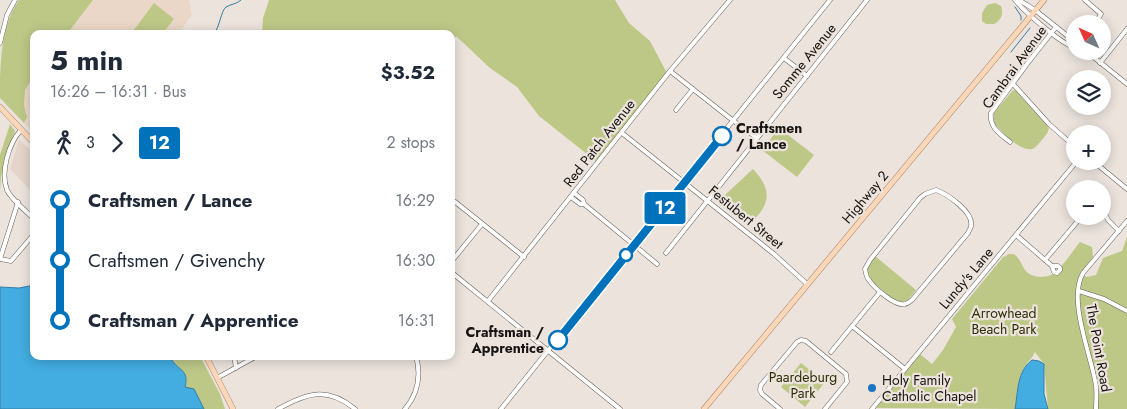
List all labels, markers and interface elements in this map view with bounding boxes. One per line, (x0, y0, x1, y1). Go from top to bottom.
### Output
north arrow (1066, 15, 1111, 60)
map controls (1066, 15, 1111, 225)
street label: Somme Avenue (767, 19, 841, 103)
street label: Cambrai Avenue (977, 21, 1051, 113)
text: 5 min (50, 40, 123, 81)
text: $3.52 (381, 59, 435, 86)
button: layers (1066, 70, 1111, 115)
text: 16:26 – 16:31 · Bus (50, 80, 186, 103)
street label: Red Patch Avenue (558, 95, 640, 191)
place label: Craftsmen / Lance (736, 118, 802, 154)
button: + (1066, 125, 1111, 170)
marker: Craftsmen / Lance (712, 126, 732, 146)
icon: walk (50, 129, 78, 157)
icon: forward (103, 129, 131, 157)
text: 12 (149, 130, 170, 156)
text: 3 (86, 131, 95, 154)
text: 2 stops (387, 131, 435, 154)
street label: Highway 2 (837, 166, 893, 228)
button: − (1066, 180, 1111, 225)
street label: Festubert Street (704, 181, 788, 254)
text: Craftsmen / Lance (88, 187, 252, 214)
text: 16:29 (395, 189, 435, 212)
line badge: 12 (642, 192, 688, 224)
text: 12 (655, 195, 675, 221)
street label: Lundy's Lane (934, 243, 998, 313)
text: Craftsmen / Givenchy (88, 247, 265, 274)
unlabelled marker (619, 248, 633, 262)
text: 16:30 (395, 249, 435, 272)
street label: The Point Road (1081, 302, 1117, 394)
park label: Arrowhead Beach Park (972, 303, 1037, 339)
text: Craftsman / Apprentice (88, 307, 299, 334)
text: 16:31 (398, 309, 435, 332)
place label: Craftsman / Apprentice (465, 322, 544, 358)
marker: Craftsman / Apprentice (548, 330, 568, 350)
park label: Paardeburg Park (769, 367, 837, 403)
place label: Holy Family Catholic Chapel (882, 370, 977, 406)
marker: Holy Family Catholic Chapel (866, 382, 878, 394)

